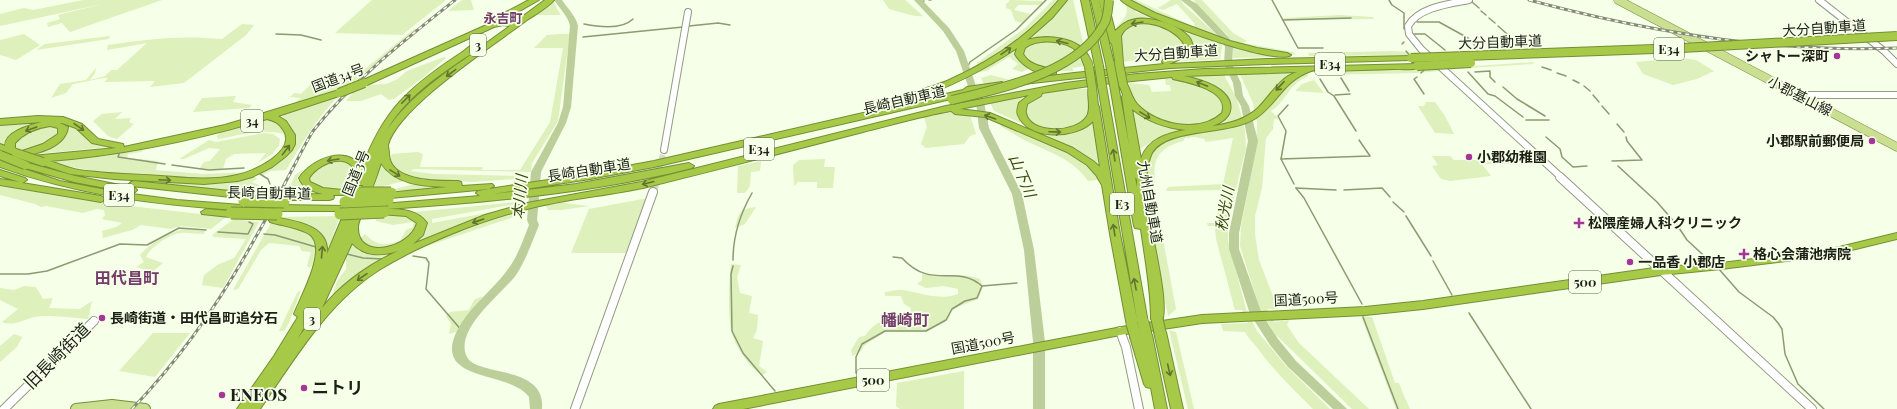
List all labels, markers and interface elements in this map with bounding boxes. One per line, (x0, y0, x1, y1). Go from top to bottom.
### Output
district label: 永吉町 (483, 9, 523, 26)
street label: 大分自動車道 (1781, 15, 1867, 40)
one-way arrow (1131, 19, 1144, 27)
street label: 大分自動車道 (1458, 31, 1542, 52)
road number: 3 (470, 34, 486, 56)
one-way arrow (1056, 37, 1069, 45)
road number: E34 (1654, 38, 1684, 60)
street label: 大分自動車道 (1133, 40, 1219, 65)
place label: シャトー深町 (1745, 46, 1829, 65)
one-way arrow (1000, 47, 1011, 55)
marker: シャトー深町 (1832, 51, 1842, 61)
road number: E34 (1315, 53, 1345, 75)
street label: 国道34号 (309, 59, 367, 96)
one-way arrow (446, 69, 457, 77)
street label: 小郡基山線 (1765, 71, 1836, 120)
one-way arrow (1196, 80, 1208, 88)
street label: 長崎自動車道 (861, 81, 947, 118)
one-way arrow (1276, 81, 1285, 91)
one-way arrow (401, 94, 411, 104)
road number: 34 (241, 110, 263, 132)
one-way arrow (1139, 111, 1151, 119)
one-way arrow (985, 112, 997, 120)
one-way arrow (73, 123, 84, 131)
one-way arrow (25, 125, 37, 133)
one-way arrow (1048, 128, 1061, 136)
place label: 小郡駅前郵便局 (1766, 131, 1864, 150)
marker: 小郡駅前郵便局 (1867, 136, 1877, 146)
road number: E34 (744, 138, 774, 160)
one-way arrow (282, 144, 290, 155)
street label: 国道3号 (338, 147, 373, 199)
place label: 小郡幼稚園 (1477, 147, 1547, 166)
one-way arrow (1110, 149, 1118, 162)
water label: 山下川 (1005, 151, 1042, 202)
marker: 小郡幼稚園 (1464, 152, 1474, 162)
street label: 長崎自動車道 (546, 154, 632, 185)
one-way arrow (327, 156, 340, 164)
street label: 九州自動車道 (1134, 159, 1167, 245)
one-way arrow (389, 169, 401, 177)
water label: 本川川 (507, 172, 531, 220)
one-way arrow (158, 176, 171, 183)
one-way arrow (642, 179, 655, 187)
street label: 長崎自動車道 (227, 182, 311, 203)
water label: 秋光川 (1210, 183, 1238, 233)
road number: E34 (104, 184, 134, 206)
road number: E3 (1110, 193, 1134, 215)
place label: 松隈産婦人科クリニック (1588, 213, 1742, 232)
one-way arrow (473, 217, 485, 225)
marker: 松隈産婦人科クリニック (1573, 217, 1585, 229)
one-way arrow (1110, 224, 1118, 237)
place label: 格心会蒲池病院 (1753, 244, 1851, 263)
one-way arrow (318, 245, 326, 258)
marker: 格心会蒲池病院 (1738, 248, 1750, 260)
place label: 一品香 小郡店 (1638, 252, 1725, 271)
marker: 一品香 小郡店 (1625, 257, 1635, 267)
district label: 田代昌町 (95, 267, 159, 288)
road number: 500 (1569, 271, 1601, 293)
one-way arrow (356, 273, 367, 281)
one-way arrow (1131, 278, 1139, 291)
street label: 国道500号 (1273, 287, 1339, 310)
place label: 長崎街道・田代昌町追分石 (110, 308, 278, 327)
road number: 3 (304, 308, 320, 330)
district label: 幡崎町 (881, 309, 929, 330)
marker: 長崎街道・田代昌町追分石 (97, 313, 107, 323)
street label: 旧長崎街道 (18, 317, 94, 393)
street label: 国道500号 (949, 327, 1016, 358)
one-way arrow (1165, 363, 1173, 376)
road number: 500 (857, 369, 889, 391)
place label: ニトリ (312, 376, 363, 398)
place label: ENEOS (230, 383, 287, 405)
marker: ニトリ (299, 383, 309, 393)
marker: ENEOS (217, 390, 227, 400)

